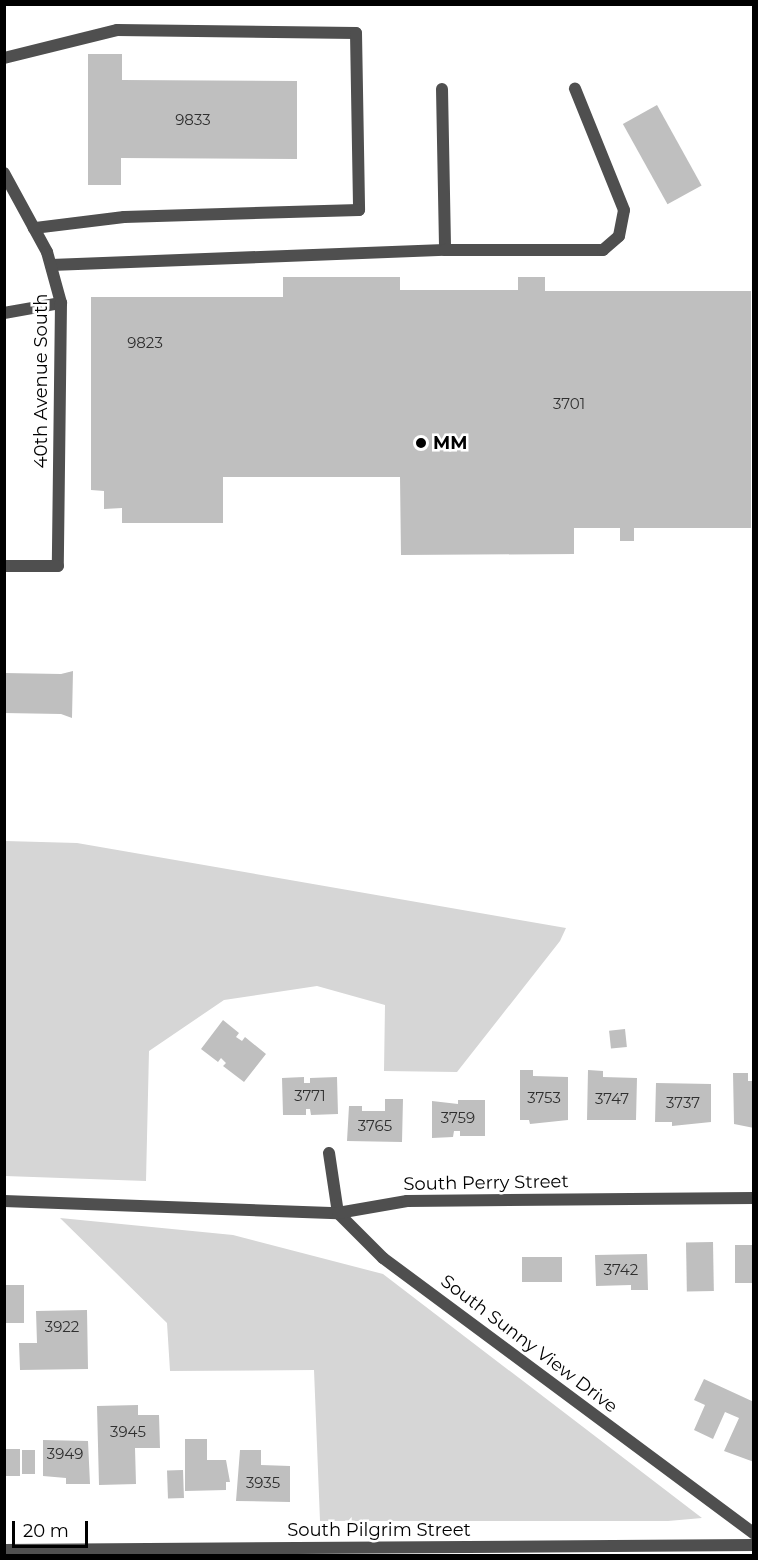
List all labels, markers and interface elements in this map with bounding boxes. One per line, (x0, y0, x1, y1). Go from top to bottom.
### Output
house number: 9833 (175, 111, 211, 129)
street label: 40th Avenue South (30, 294, 52, 468)
house number: 9823 (127, 334, 163, 352)
house number: 3701 (553, 395, 585, 413)
place label: MM (433, 432, 467, 454)
marker: MM (414, 436, 428, 450)
house number: 3771 (294, 1087, 326, 1105)
house number: 3753 (527, 1089, 561, 1107)
house number: 3747 (595, 1090, 629, 1108)
house number: 3737 (666, 1094, 700, 1112)
house number: 3759 (441, 1109, 475, 1127)
house number: 3765 (358, 1117, 392, 1135)
street label: South Perry Street (403, 1171, 569, 1195)
house number: 3742 (604, 1261, 638, 1279)
street label: South Sunny View Drive (436, 1270, 622, 1418)
house number: 3922 (45, 1318, 79, 1336)
house number: 3945 (110, 1423, 146, 1441)
house number: 3949 (47, 1445, 83, 1463)
house number: 3935 (246, 1474, 280, 1492)
scale bar (15, 1509, 92, 1547)
street label: South Pilgrim Street (287, 1519, 471, 1541)
text: 20 m (23, 1520, 69, 1542)

